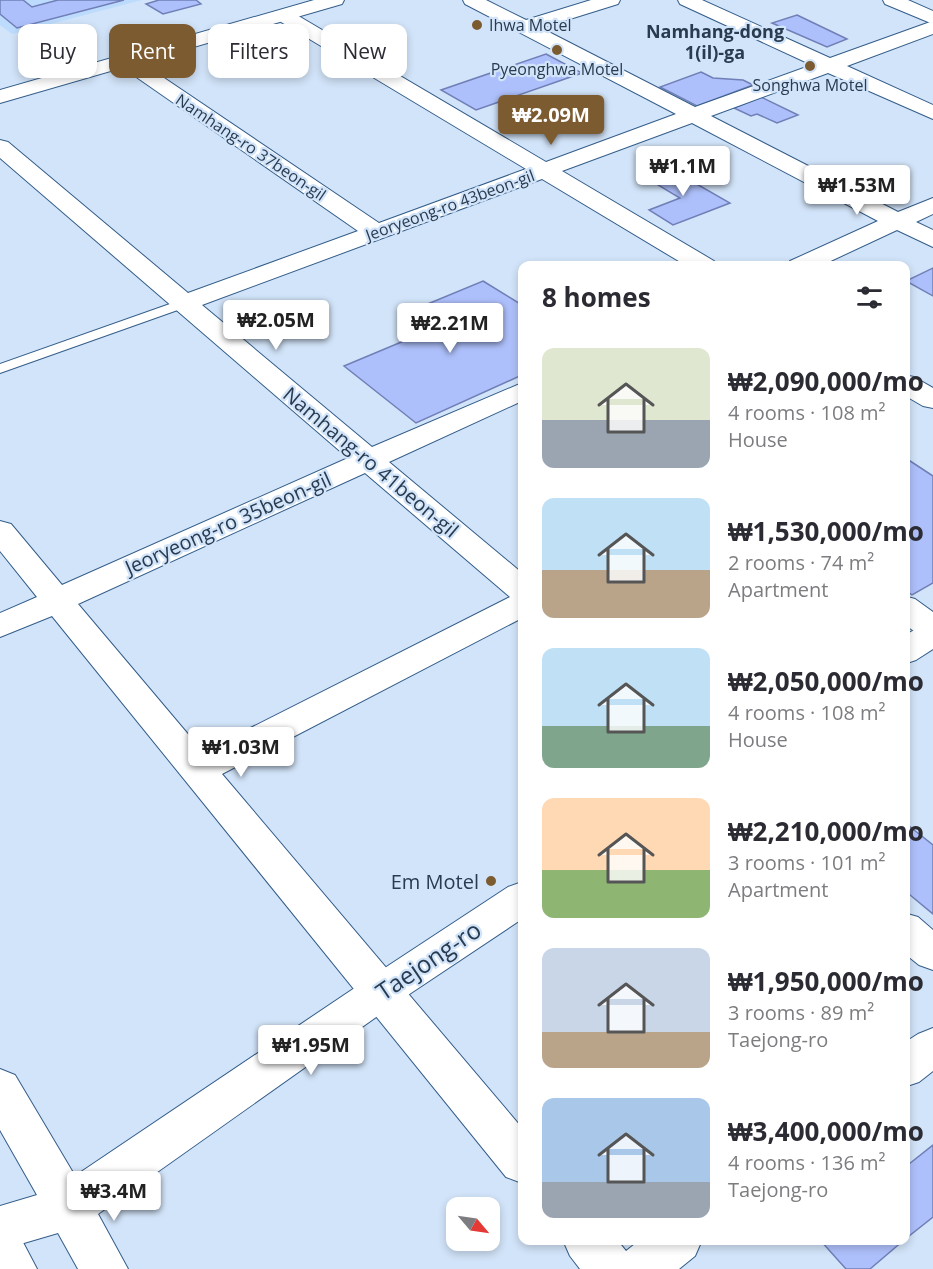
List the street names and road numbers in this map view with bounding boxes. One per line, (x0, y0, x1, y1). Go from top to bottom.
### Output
street label: Namhang-ro 37beon-gil (172, 88, 330, 206)
street label: Jeoryeong-ro 43beon-gil (361, 164, 538, 247)
street label: Namhang-ro 41beon-gil (278, 381, 464, 543)
street label: Jeoryeong-ro 35beon-gil (119, 465, 335, 582)
street label: Taejong-ro (369, 913, 487, 1007)

